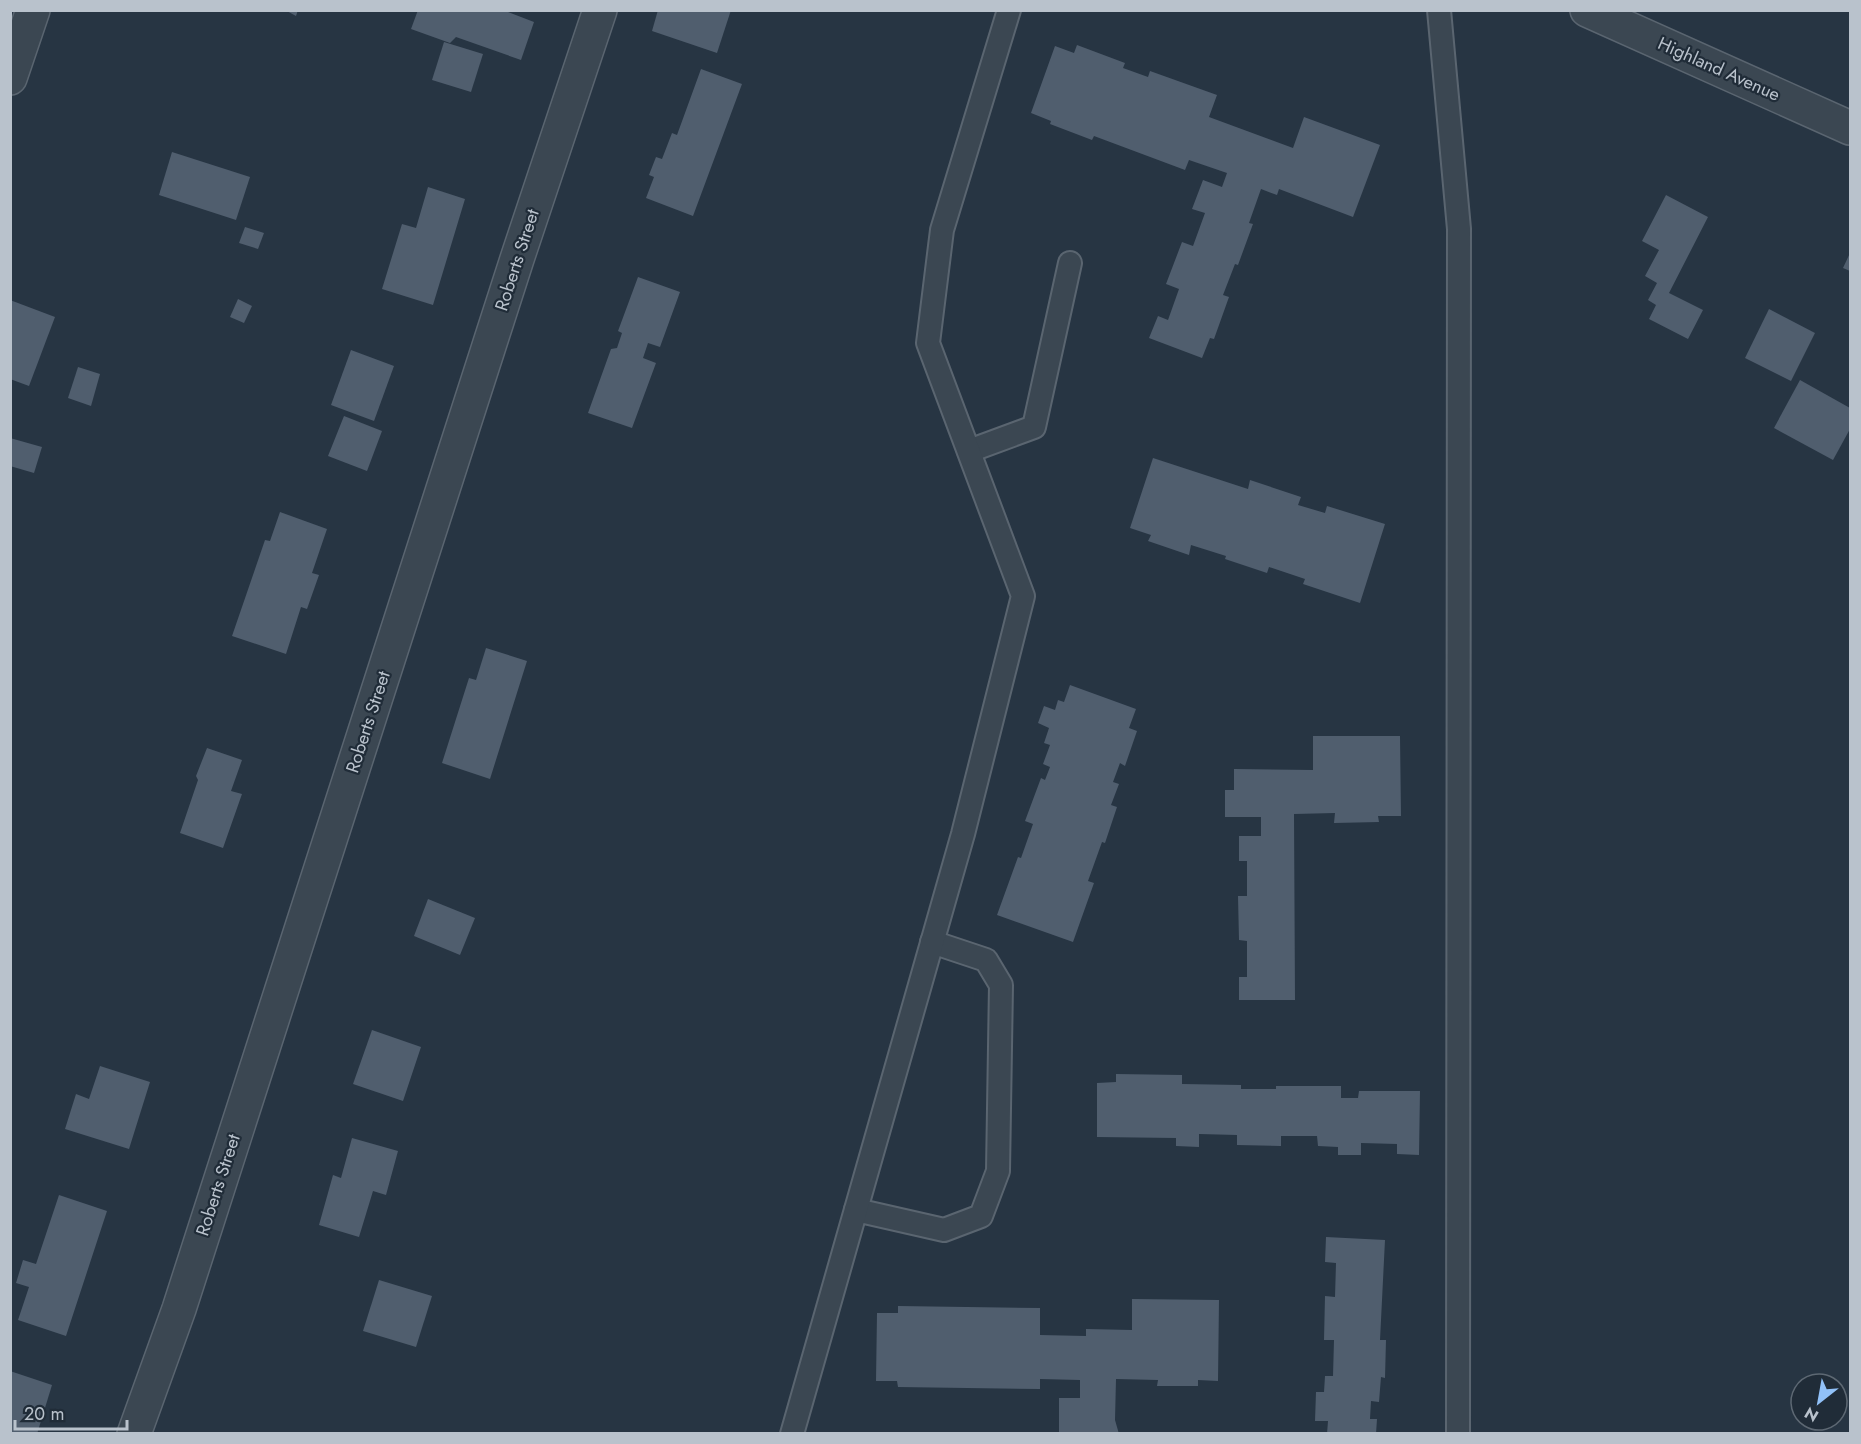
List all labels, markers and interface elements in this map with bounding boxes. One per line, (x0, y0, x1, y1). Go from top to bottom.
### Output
street label: Highland Avenue (1654, 30, 1784, 108)
street label: Roberts Street (488, 205, 546, 314)
street label: Roberts Street (339, 667, 397, 776)
street label: Roberts Street (189, 1130, 247, 1239)
north arrow (1789, 1372, 1849, 1432)
scale bar (15, 1393, 128, 1431)
text: 20 m (24, 1401, 64, 1427)
text: N (1800, 1401, 1823, 1428)

